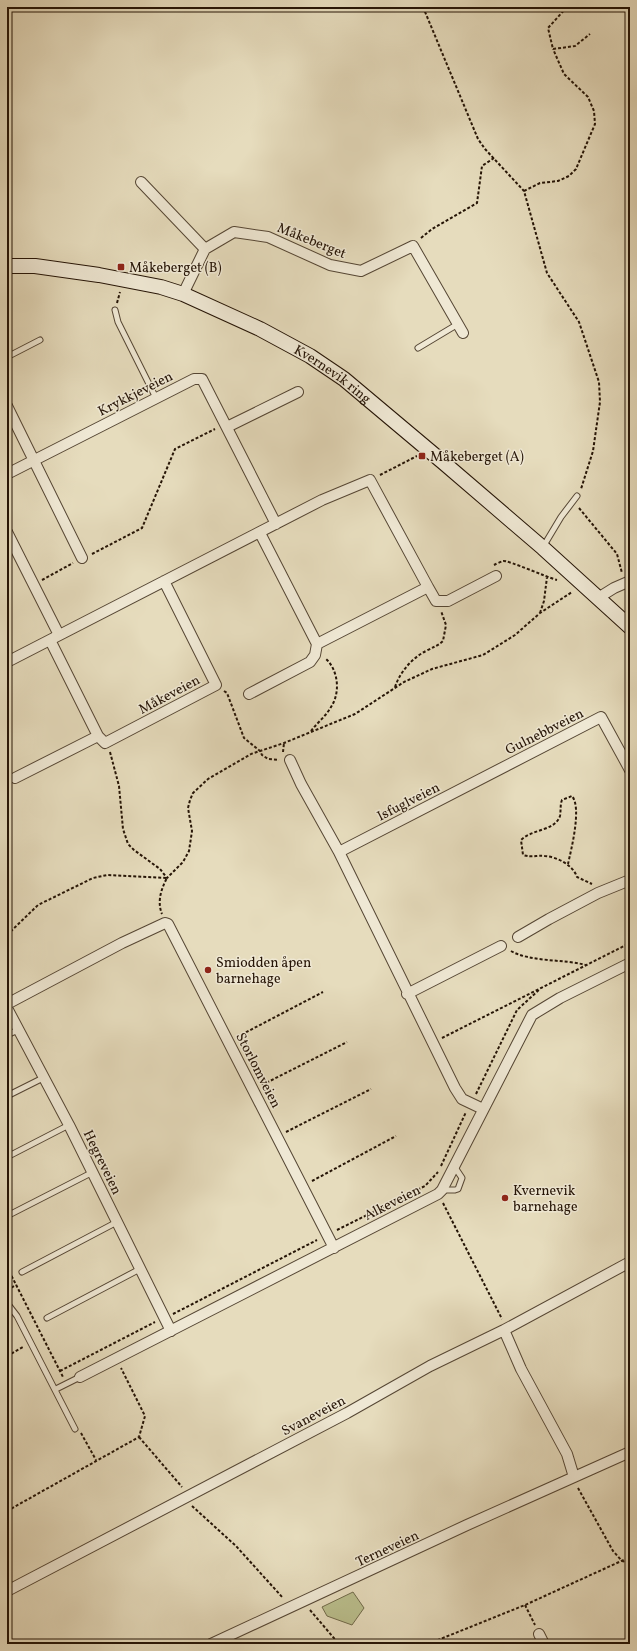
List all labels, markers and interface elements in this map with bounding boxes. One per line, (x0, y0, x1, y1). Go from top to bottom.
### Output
street label: Måkeberget (274, 219, 349, 264)
place label: Måkeberget (B) (129, 259, 222, 278)
marker: Måkeberget (B) (116, 262, 126, 272)
street label: Kvernevik ring (290, 341, 374, 409)
street label: Krykkjeveien (95, 367, 176, 421)
place label: Måkeberget (A) (430, 448, 524, 467)
marker: Måkeberget (A) (417, 451, 427, 461)
street label: Måkeveien (136, 671, 204, 719)
street label: Gulnebbveien (502, 704, 587, 760)
street label: Isfuglveien (374, 778, 443, 826)
place label: Smiodden åpen barnehage (216, 954, 311, 989)
marker: Smiodden åpen barnehage (203, 965, 213, 975)
street label: Storlomveien (230, 1030, 285, 1112)
street label: Hegreveien (78, 1127, 125, 1198)
street label: Alkeveien (361, 1181, 424, 1226)
place label: Kvernevik barnehage (513, 1182, 578, 1217)
marker: Kvernevik barnehage (500, 1193, 510, 1203)
street label: Svaneveien (278, 1391, 349, 1441)
street label: Terneveien (353, 1526, 422, 1572)

